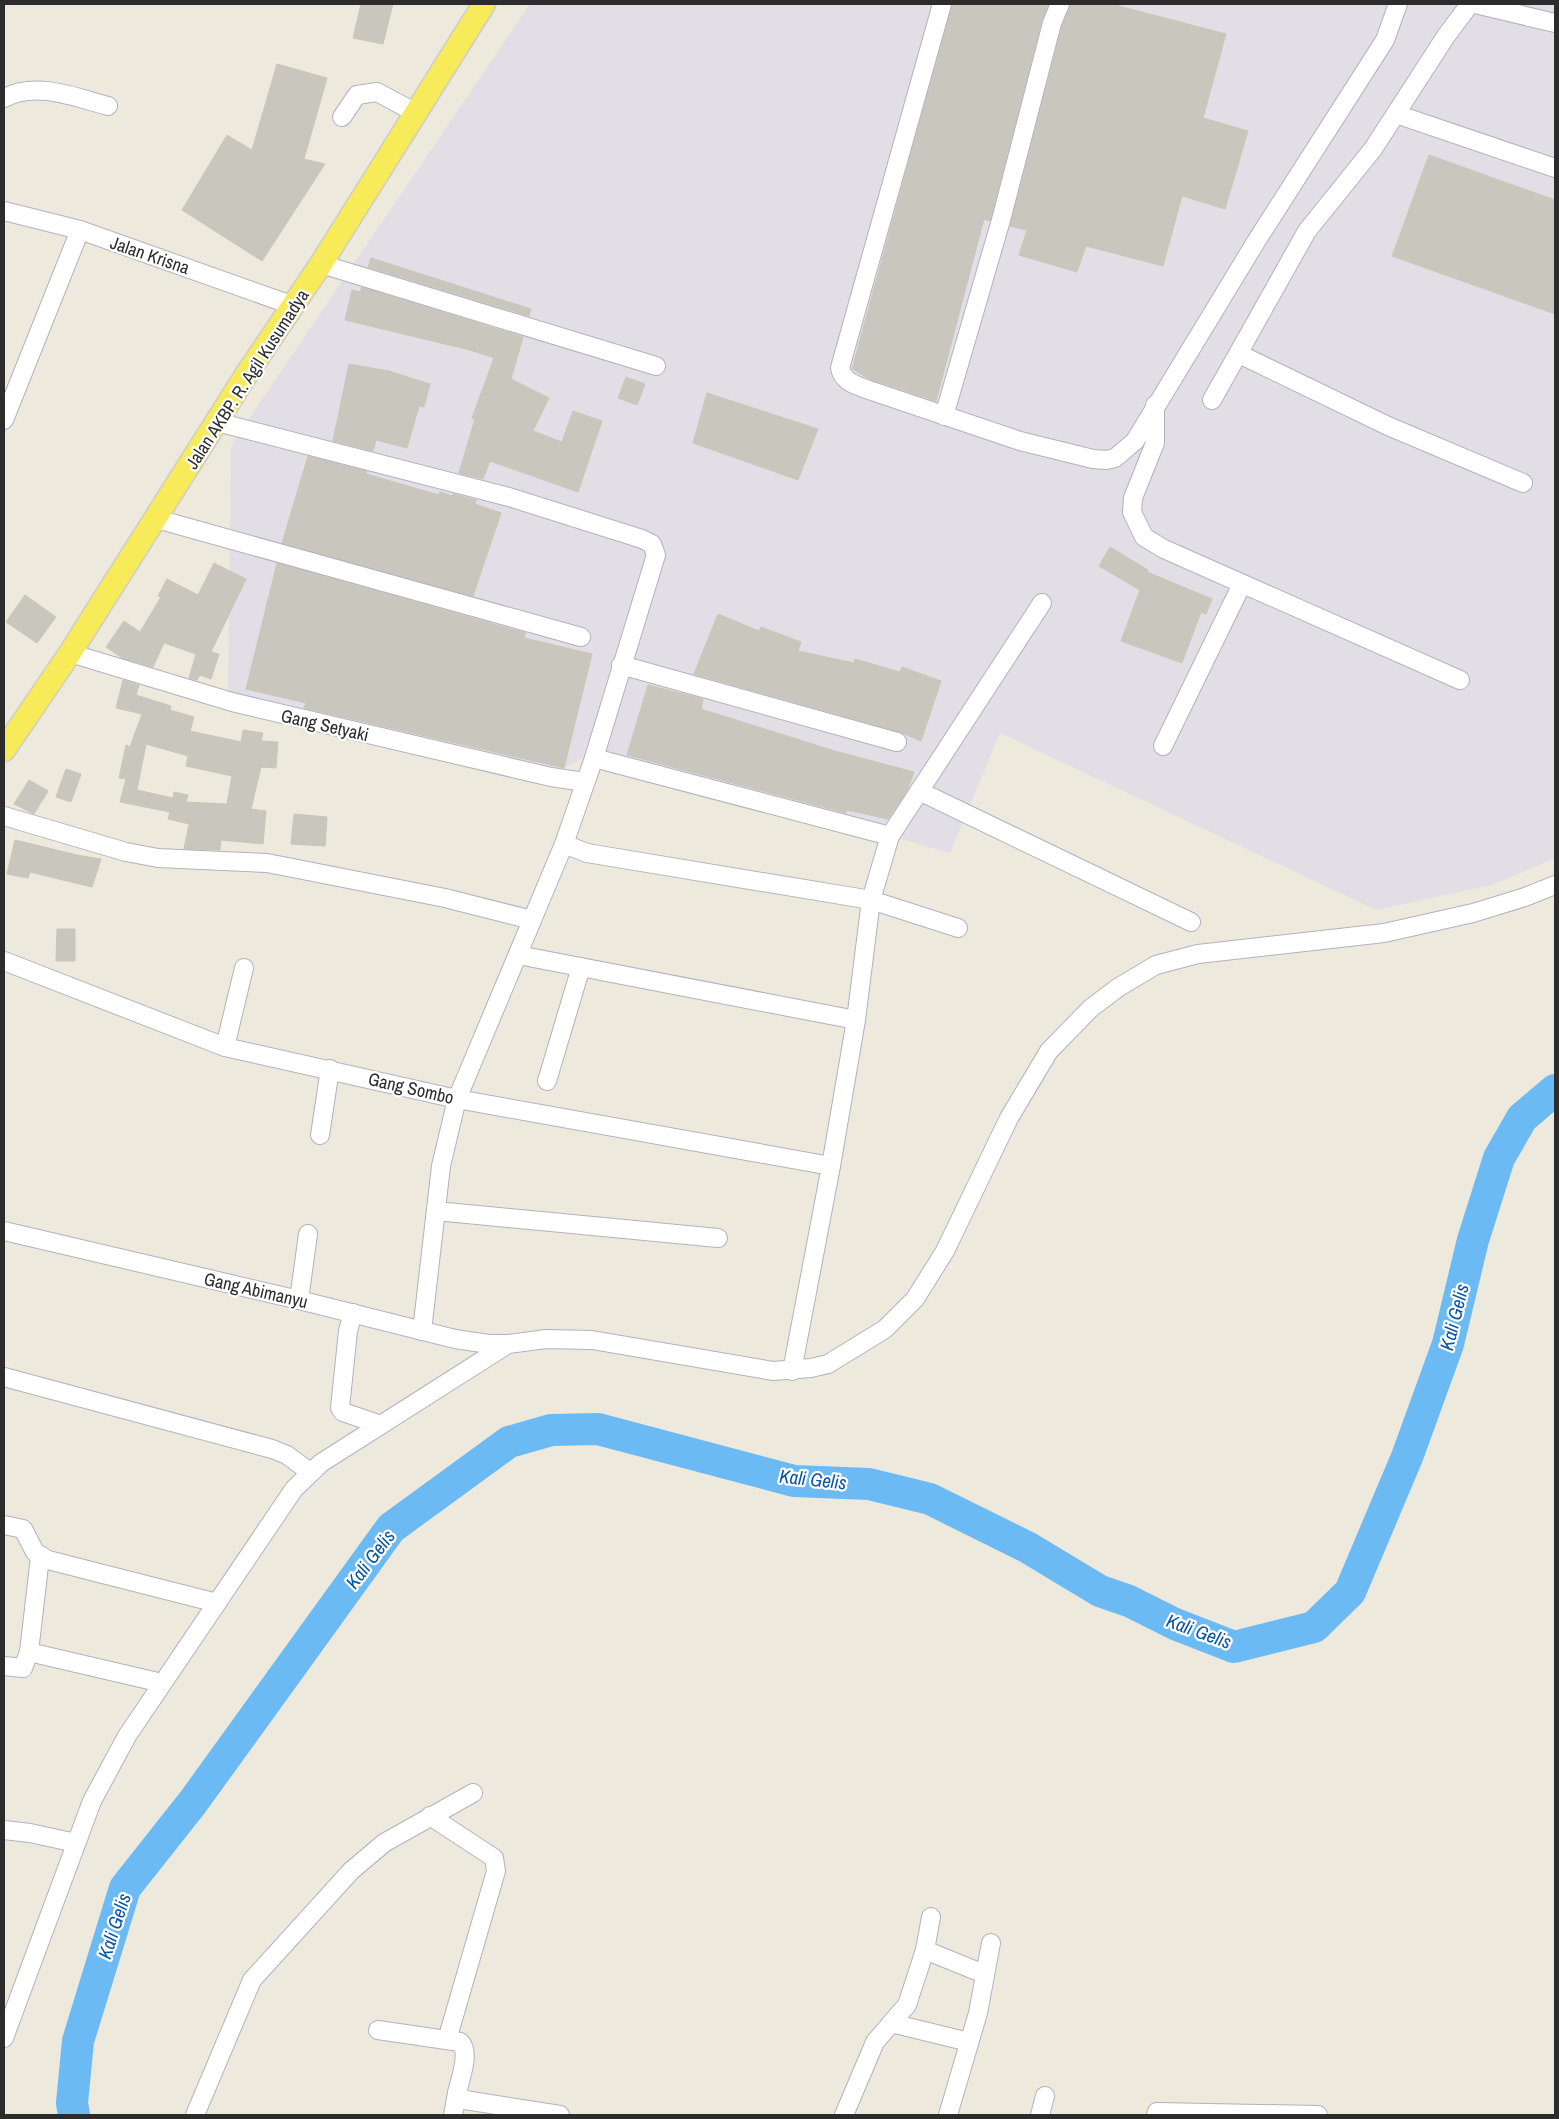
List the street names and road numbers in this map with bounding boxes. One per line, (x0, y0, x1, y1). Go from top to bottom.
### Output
street label: Jalan Krisna (107, 230, 193, 280)
street label: Jalan AKBP. R. Agil Kusumadya (179, 284, 315, 474)
street label: Gang Setyaki (279, 703, 371, 747)
street label: Gang Sombo (366, 1066, 456, 1110)
street label: Gang Abimanyu (202, 1266, 310, 1314)

